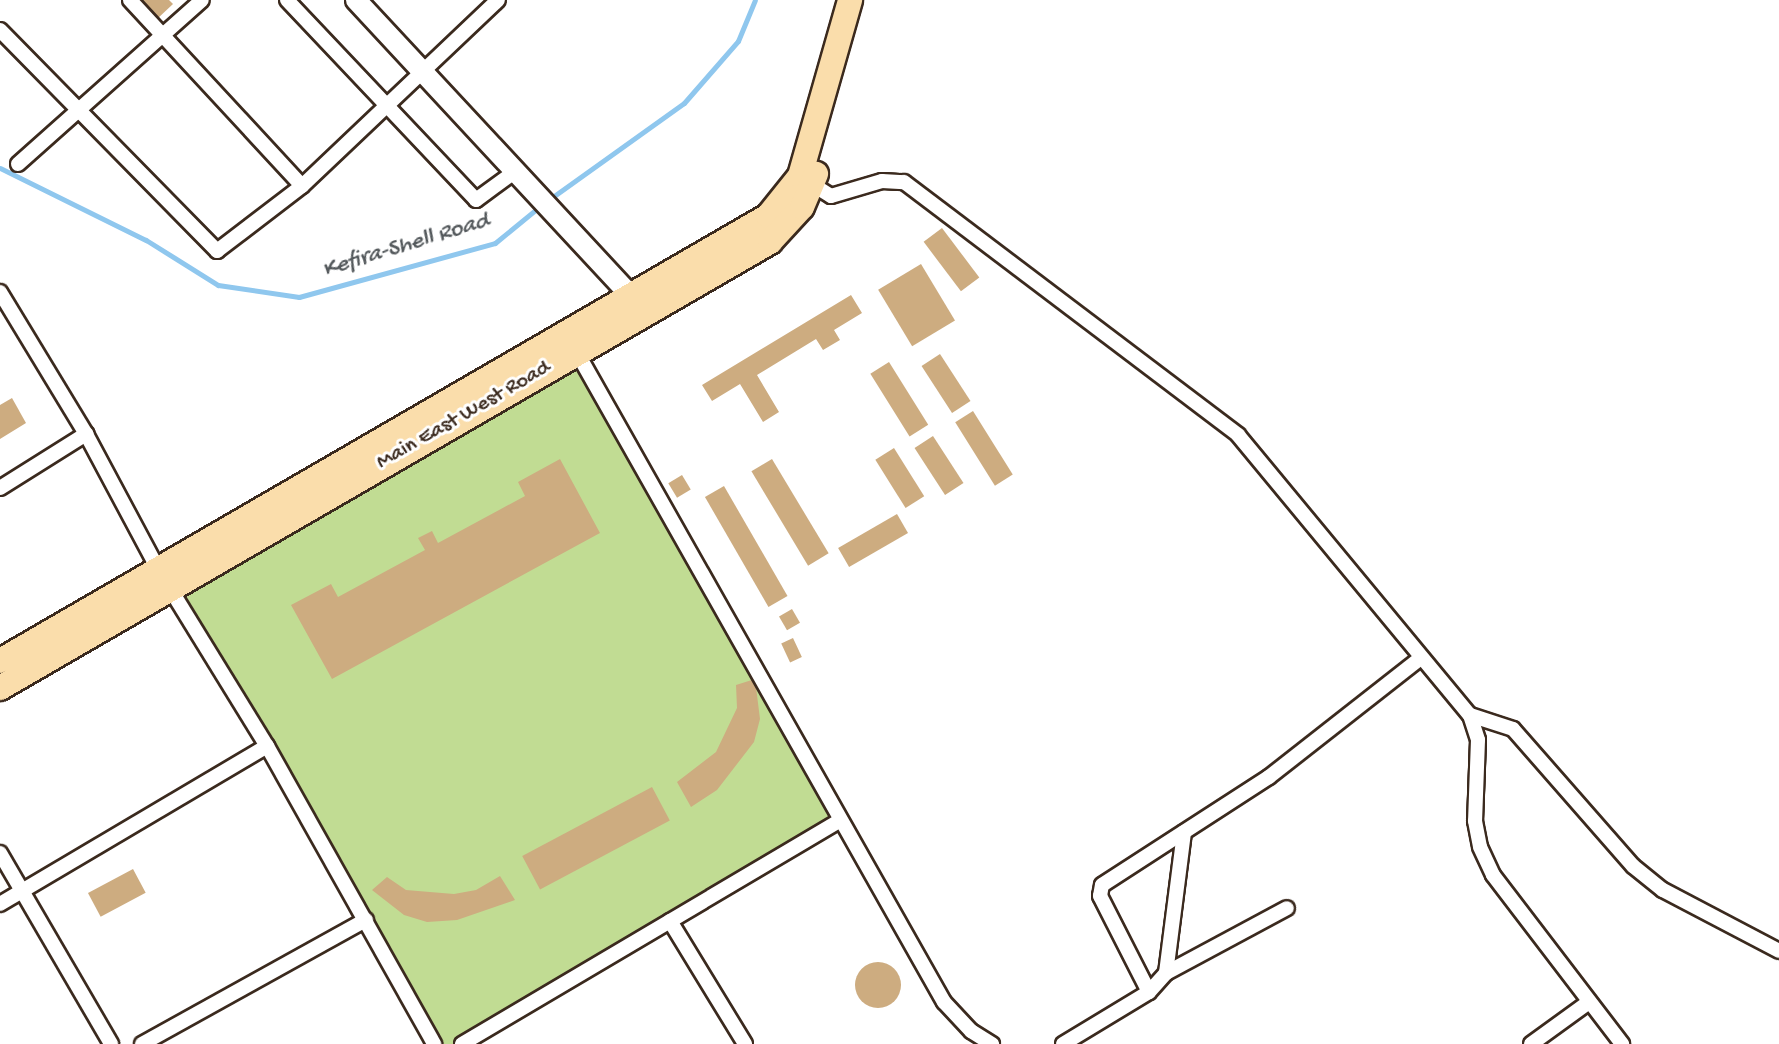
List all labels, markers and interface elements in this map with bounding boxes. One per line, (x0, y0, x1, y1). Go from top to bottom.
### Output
water label: Kefira-Shell Road (319, 207, 493, 285)
street label: Main East West Road (372, 355, 556, 477)

